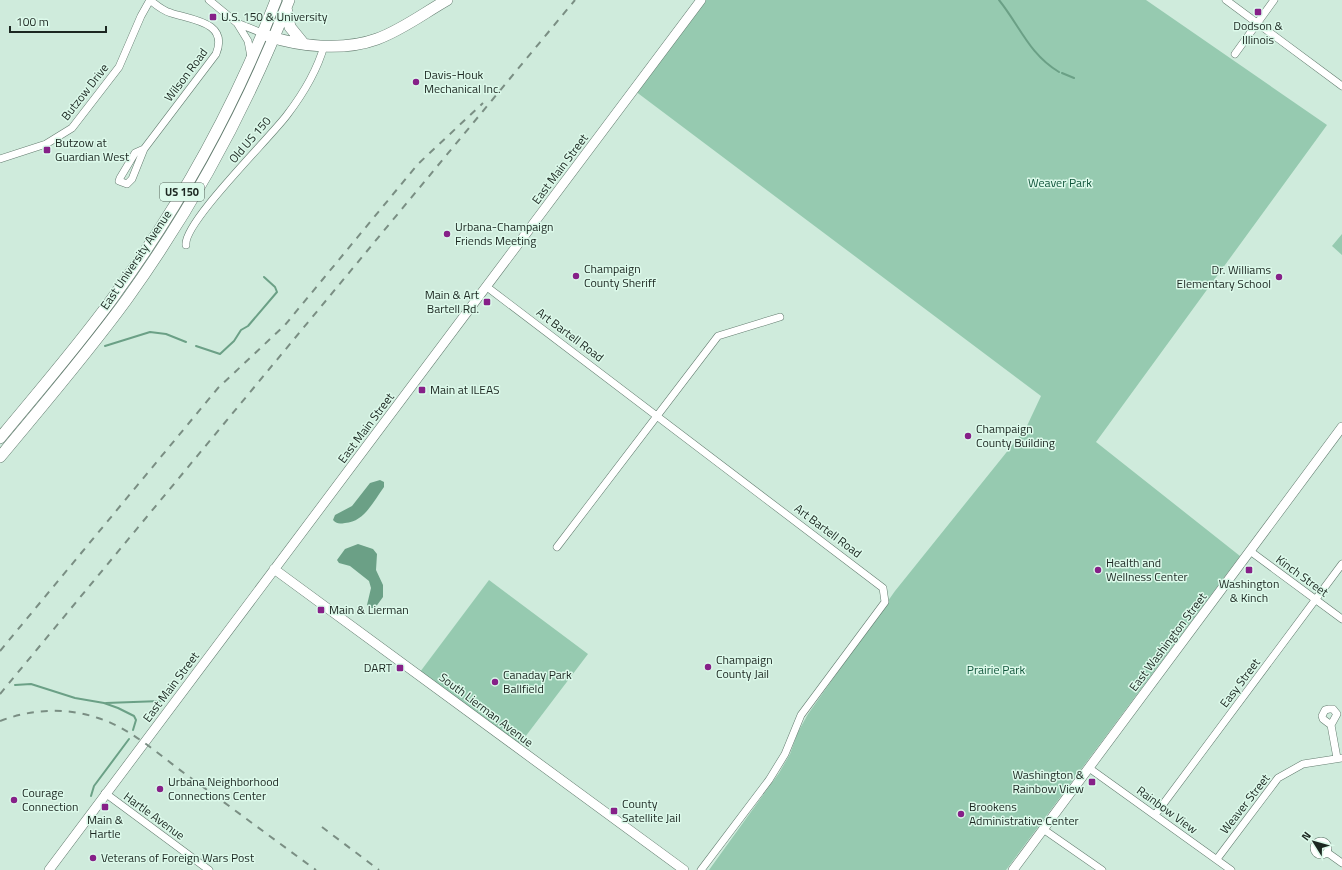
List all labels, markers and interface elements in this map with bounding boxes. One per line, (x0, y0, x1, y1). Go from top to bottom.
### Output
place label: U.S. 150 & University (221, 7, 328, 26)
marker: Dodson & Illinois (1253, 7, 1263, 17)
scale bar (10, 8, 106, 34)
text: 100 m (16, 12, 49, 31)
marker: U.S. 150 & University (208, 12, 218, 22)
place label: Dodson & Illinois (1233, 16, 1284, 49)
street label: Wilson Road (159, 44, 212, 106)
street label: Butzow Drive (56, 59, 113, 124)
place label: Davis-Houk Mechanical Inc. (424, 65, 501, 98)
marker: Davis-Houk Mechanical Inc. (411, 77, 421, 87)
street label: Old US 150 (224, 112, 276, 167)
street label: East Main Street (527, 129, 593, 208)
place label: Butzow at Guardian West (55, 133, 130, 166)
marker: Butzow at Guardian West (42, 145, 52, 155)
park label: Weaver Park (1028, 173, 1092, 192)
road number: US 150 (160, 183, 204, 201)
street label: East University Avenue (95, 206, 176, 313)
place label: Urbana-Champaign Friends Meeting (455, 217, 554, 250)
marker: Urbana-Champaign Friends Meeting (442, 229, 452, 239)
place label: Champaign County Sheriff (584, 259, 656, 292)
place label: Dr. Williams Elementary School (1177, 260, 1271, 293)
marker: Champaign County Sheriff (571, 271, 581, 281)
marker: Dr. Williams Elementary School (1274, 272, 1284, 282)
place label: Main & Art Bartell Rd. (425, 285, 480, 318)
marker: Main & Art Bartell Rd. (482, 297, 492, 307)
street label: Art Bartell Road (533, 303, 608, 366)
place label: Main at ILEAS (430, 380, 500, 399)
marker: Main at ILEAS (417, 385, 427, 395)
street label: East Main Street (333, 388, 399, 467)
place label: Champaign County Building (976, 419, 1055, 452)
marker: Champaign County Building (963, 431, 973, 441)
street label: Art Bartell Road (791, 499, 866, 562)
street label: Kinch Street (1272, 550, 1333, 602)
place label: Health and Wellness Center (1106, 553, 1188, 586)
marker: Health and Wellness Center (1093, 565, 1103, 575)
marker: Washington & Kinch (1244, 565, 1254, 575)
place label: Washington & Kinch (1219, 574, 1279, 607)
street label: East Washington Street (1124, 588, 1212, 695)
place label: Main & Lierman (329, 600, 409, 619)
marker: Main & Lierman (316, 605, 326, 615)
street label: East Main Street (138, 647, 204, 726)
place label: Champaign County Jail (716, 650, 773, 683)
street label: Easy Street (1215, 653, 1265, 711)
place label: DART (364, 658, 393, 677)
park label: Prairie Park (967, 660, 1025, 679)
marker: Champaign County Jail (703, 662, 713, 672)
marker: DART (395, 663, 405, 673)
place label: Canaday Park Ballfield (503, 665, 572, 698)
street label: South Lierman Avenue (435, 668, 537, 751)
marker: Canaday Park Ballfield (490, 677, 500, 687)
place label: Washington & Rainbow View (1012, 765, 1085, 798)
street label: Weaver Street (1215, 769, 1275, 838)
place label: Urbana Neighborhood Connections Center (168, 772, 279, 805)
marker: Washington & Rainbow View (1087, 777, 1097, 787)
street label: Rainbow View (1133, 781, 1202, 838)
place label: Courage Connection (22, 783, 79, 816)
marker: Urbana Neighborhood Connections Center (155, 784, 165, 794)
street label: Hartle Avenue (120, 787, 189, 844)
place label: County Satellite Jail (622, 794, 681, 827)
marker: Courage Connection (9, 795, 19, 805)
place label: Brookens Administrative Center (969, 797, 1079, 830)
marker: Main & Hartle (100, 802, 110, 812)
marker: County Satellite Jail (609, 806, 619, 816)
marker: Brookens Administrative Center (956, 809, 966, 819)
place label: Main & Hartle (87, 810, 124, 843)
north arrow (1294, 822, 1334, 862)
text: N (1297, 828, 1315, 844)
place label: Veterans of Foreign Wars Post (101, 848, 255, 867)
marker: Veterans of Foreign Wars Post (88, 853, 98, 863)

